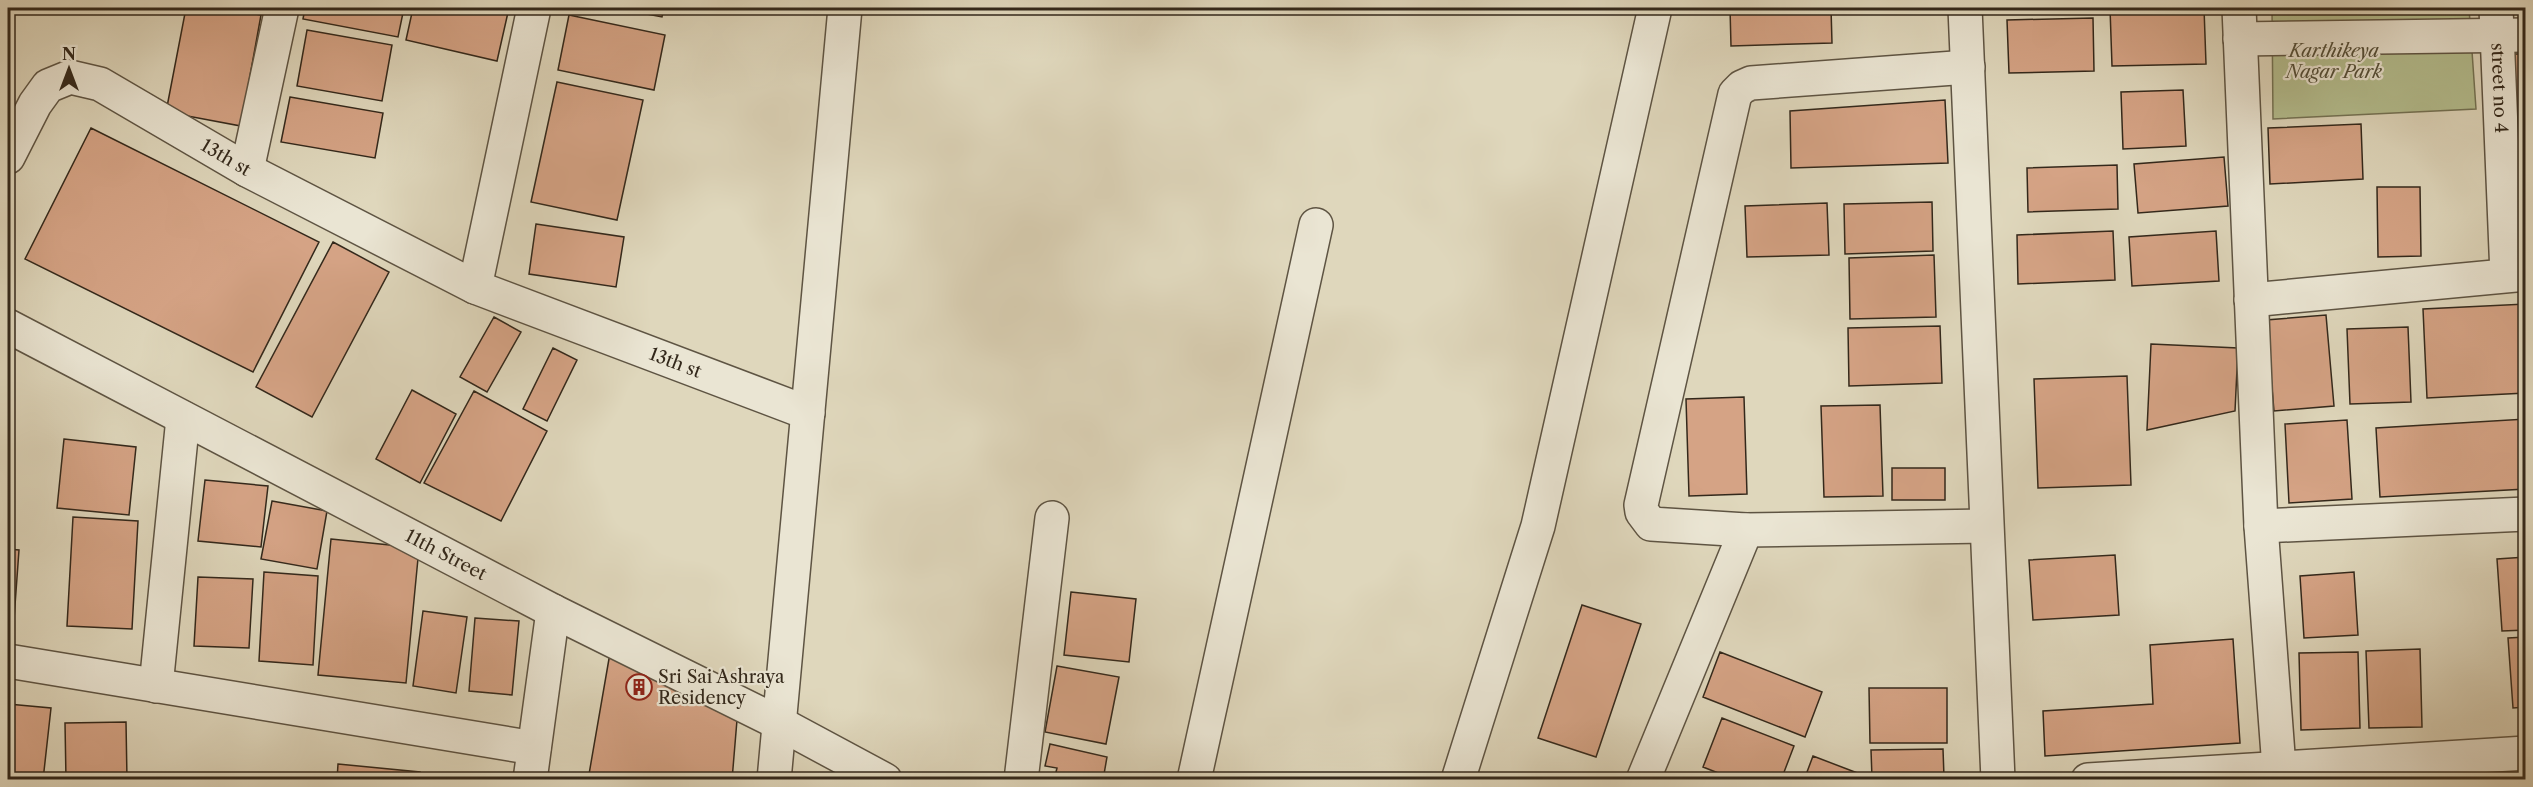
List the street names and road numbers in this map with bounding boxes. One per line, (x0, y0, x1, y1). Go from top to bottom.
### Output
street label: street no 4 (2486, 42, 2512, 134)
street label: 13th st (197, 134, 255, 181)
street label: 13th st (646, 343, 705, 383)
street label: 11th Street (401, 525, 491, 586)

